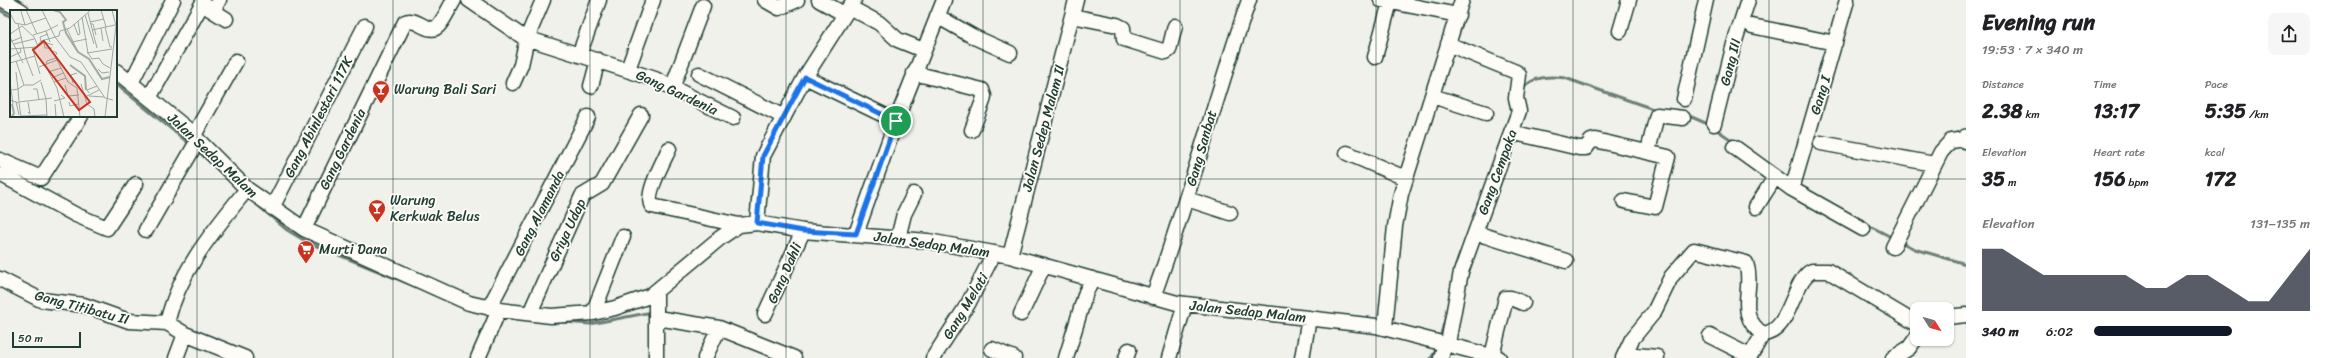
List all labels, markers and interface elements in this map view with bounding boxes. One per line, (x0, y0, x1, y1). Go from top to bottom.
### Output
text: Evening run (1982, 3, 2095, 42)
inset map (10, 10, 117, 117)
button: share (2268, 13, 2310, 55)
street label: Gang III (1713, 35, 1749, 89)
text: 19:53 · 7 × 340 m (1982, 38, 2083, 61)
street label: Gang Abinlestari 117K (277, 51, 361, 182)
street label: Jalan Sedep Malam II (1014, 61, 1073, 195)
street label: Gang Gardenia (632, 63, 723, 123)
street label: Gang I (1803, 71, 1839, 118)
text: Distance (1982, 75, 2024, 94)
text: Time (2093, 75, 2117, 94)
text: Pace (2205, 75, 2228, 94)
place label: Warung Bali Sari (394, 77, 497, 102)
bar icon: Warung Bali Sari (371, 79, 391, 104)
text: 2.38 (1982, 94, 2023, 129)
text: 13:17 (2093, 94, 2139, 129)
text: 5:35 (2205, 94, 2246, 129)
street label: Gang Gardenia (312, 103, 373, 194)
pin (879, 104, 913, 138)
text: km (2023, 105, 2040, 124)
text: /km (2246, 105, 2269, 124)
street label: Jalan Sedap Malam (161, 106, 264, 205)
street label: Gang Sanbat (1179, 107, 1224, 189)
icon: arrive (885, 110, 907, 132)
street label: Gang Cempaka (1470, 126, 1525, 219)
text: Elevation (1982, 143, 2027, 162)
text: Heart rate (2093, 143, 2145, 162)
text: kcal (2205, 143, 2225, 162)
text: 35 (1982, 162, 2005, 197)
text: 156 (2093, 162, 2126, 197)
text: 172 (2205, 162, 2236, 197)
street label: Gang Alamanda (507, 166, 572, 261)
text: m (2005, 173, 2017, 192)
text: bpm (2126, 173, 2149, 192)
place label: Warung Kerkwak Belus (390, 188, 480, 229)
street label: Griya Udap (542, 194, 593, 266)
bar icon: Warung Kerkwak Belus (367, 198, 387, 223)
text: Elevation (1982, 212, 2035, 235)
text: 131–135 m (2250, 212, 2310, 235)
street label: Jalan Sedap Malam (871, 224, 992, 265)
place label: Murti Dana (319, 237, 387, 262)
street label: Gang Dahli (760, 238, 809, 308)
supermarket icon: Murti Dana (296, 239, 316, 264)
street label: Gang Melati (936, 267, 996, 344)
street label: Gang Titibatu II (32, 283, 132, 332)
street label: Jalan Sedap Malam (1188, 293, 1308, 330)
north arrow (1910, 302, 1954, 346)
map controls (1910, 302, 1954, 346)
text: 340 m (1982, 320, 2019, 343)
text: 6:02 (2046, 320, 2073, 343)
text: 50 m (18, 329, 43, 348)
scale bar (12, 330, 81, 349)

